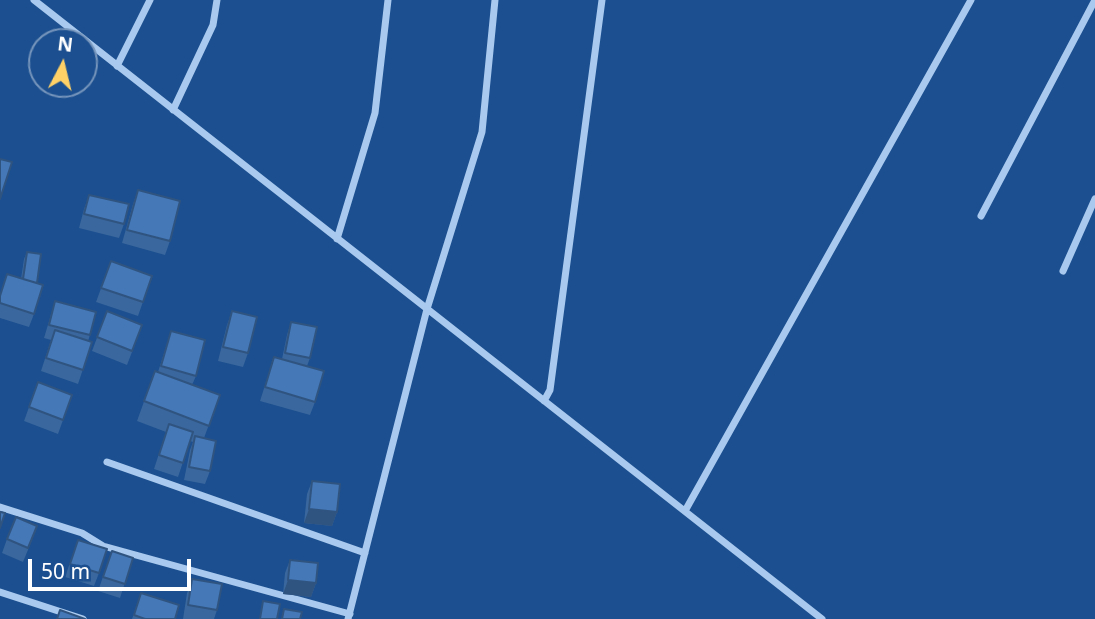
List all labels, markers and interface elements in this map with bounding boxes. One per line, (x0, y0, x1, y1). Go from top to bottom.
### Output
north arrow (28, 28, 98, 98)
text: N (56, 30, 75, 58)
scale bar (32, 546, 194, 590)
text: 50 m (41, 557, 90, 585)

